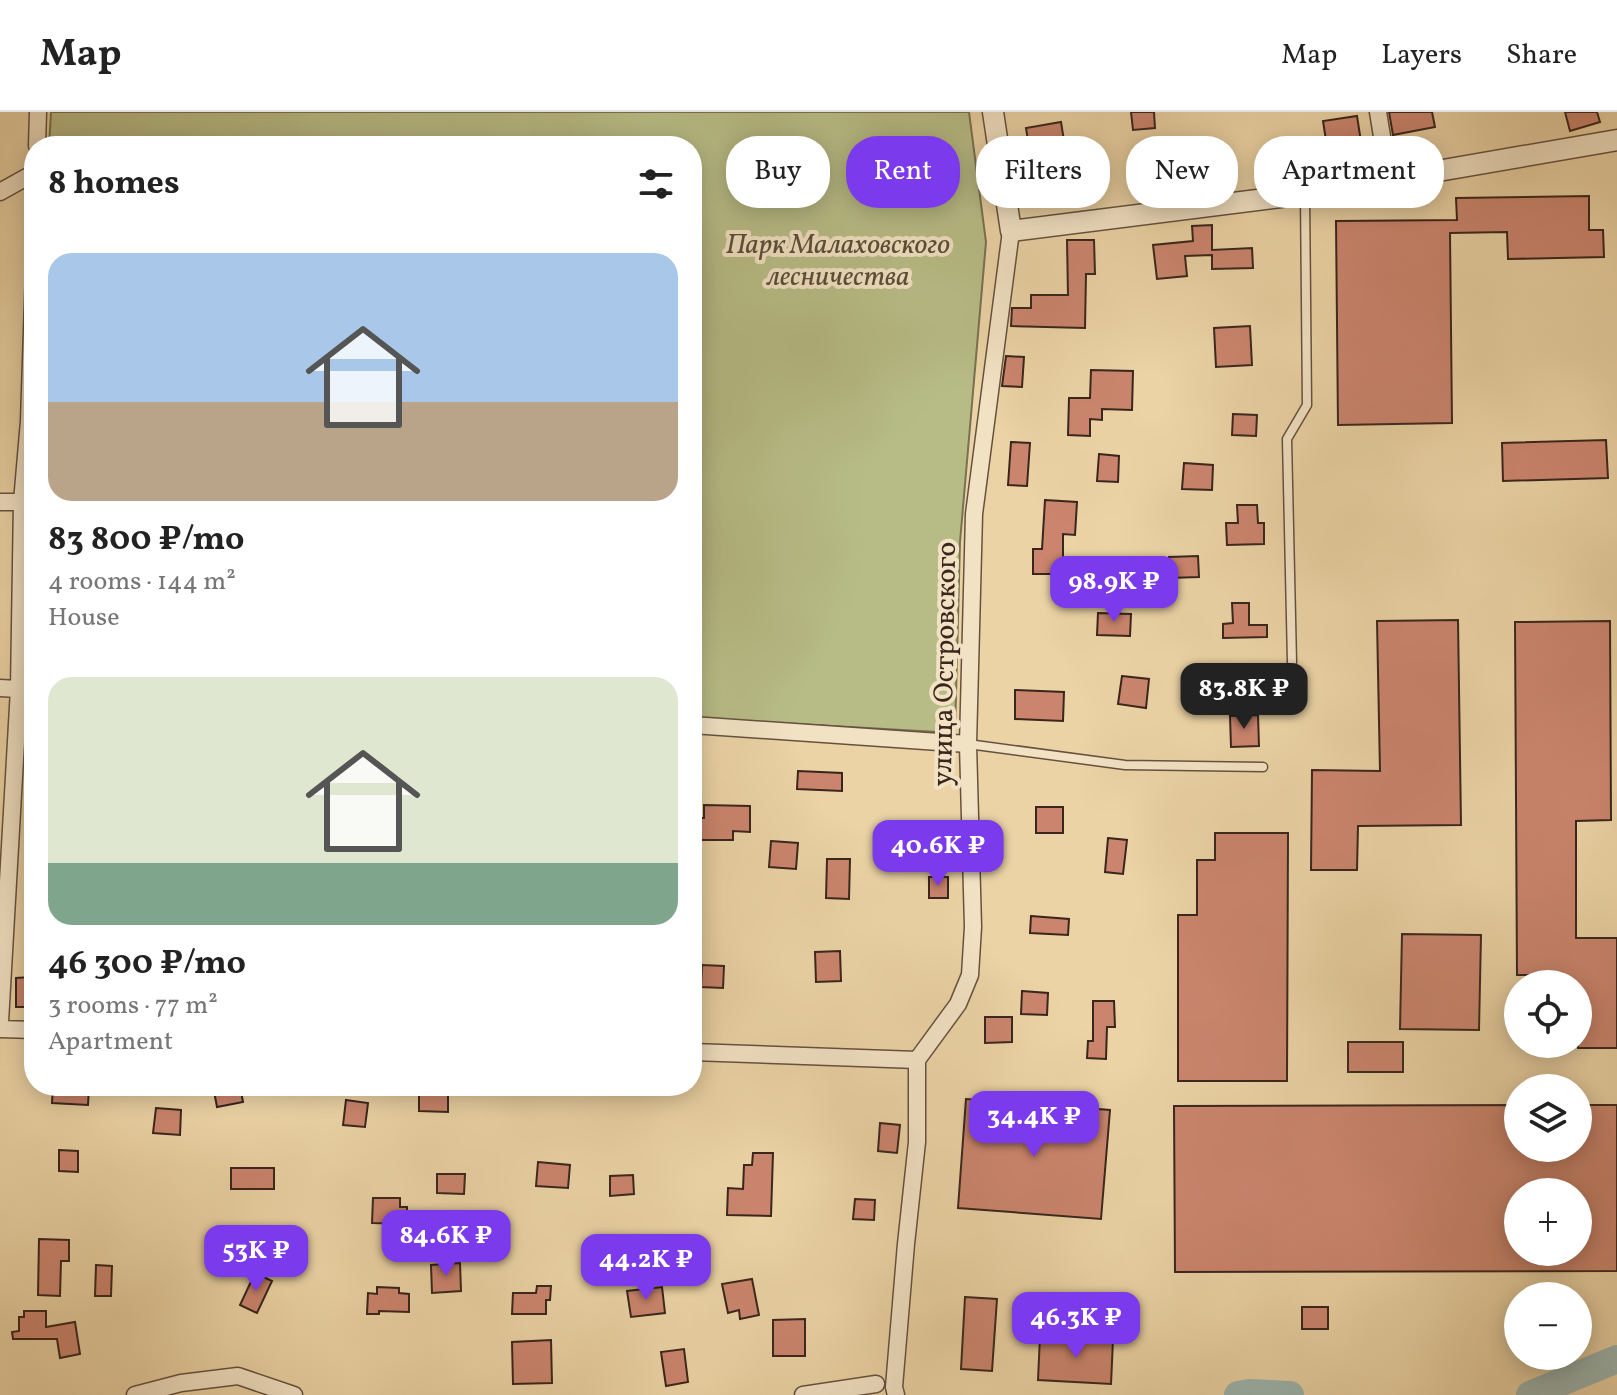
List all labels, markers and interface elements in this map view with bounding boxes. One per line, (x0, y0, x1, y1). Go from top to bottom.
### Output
text: Map (40, 29, 121, 82)
text: Map (1281, 36, 1337, 75)
text: Layers (1381, 36, 1462, 75)
text: Share (1506, 36, 1577, 75)
chip: Buy (726, 136, 830, 208)
chip: Rent (846, 136, 960, 208)
chip: Filters (976, 136, 1110, 208)
chip: New (1126, 136, 1238, 208)
chip: Apartment (1254, 136, 1444, 208)
text: 8 homes (48, 161, 180, 208)
icon: filters (634, 162, 678, 206)
park label: Парк Малаховского лесничества (726, 226, 950, 297)
icon: home (291, 305, 435, 449)
text: 83 800 ₽/mo (48, 517, 244, 564)
street label: улица Островского (924, 541, 967, 787)
pin: 98.9K ₽ (1040, 556, 1188, 624)
text: 4 rooms · 144 m² (48, 564, 236, 600)
text: 98.9K ₽ (1068, 564, 1160, 600)
text: House (48, 600, 120, 636)
pin: 83.8K ₽ (1170, 663, 1318, 731)
text: 83.8K ₽ (1199, 671, 1289, 707)
icon: home (291, 729, 435, 873)
pin: 40.6K ₽ (864, 820, 1012, 888)
text: 40.6K ₽ (891, 828, 985, 864)
text: 46 300 ₽/mo (48, 941, 246, 988)
map controls (1504, 970, 1592, 1370)
button: locate (1504, 970, 1592, 1058)
text: 3 rooms · 77 m² (48, 988, 218, 1024)
text: Apartment (48, 1024, 173, 1060)
button: layers (1504, 1074, 1592, 1162)
pin: 34.4K ₽ (960, 1091, 1108, 1159)
text: 34.4K ₽ (987, 1099, 1081, 1135)
button: + (1504, 1178, 1592, 1266)
pin: 84.6K ₽ (372, 1210, 520, 1278)
text: 84.6K ₽ (400, 1218, 492, 1254)
pin: 53K ₽ (200, 1225, 312, 1293)
text: 53K ₽ (222, 1233, 290, 1269)
pin: 44.2K ₽ (572, 1234, 720, 1302)
text: 44.2K ₽ (599, 1242, 693, 1278)
button: − (1504, 1282, 1592, 1370)
pin: 46.3K ₽ (1002, 1292, 1150, 1360)
text: 46.3K ₽ (1030, 1300, 1122, 1336)

